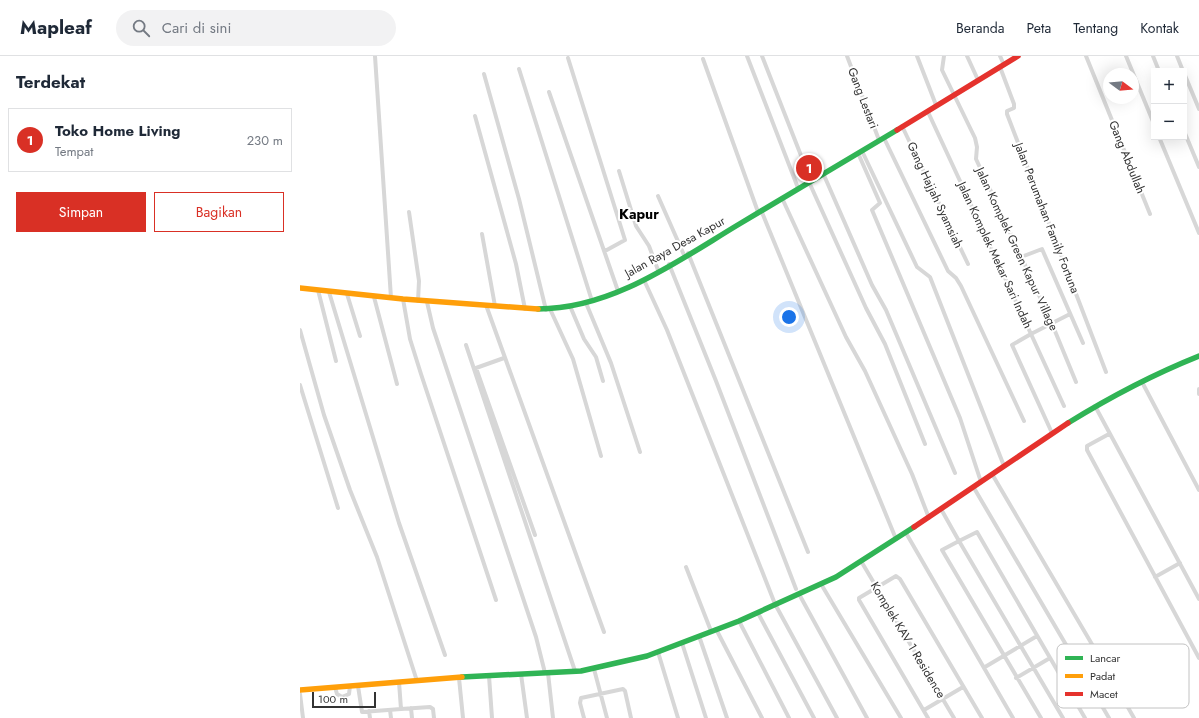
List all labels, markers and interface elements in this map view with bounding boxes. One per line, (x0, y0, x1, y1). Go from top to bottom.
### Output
search box (116, 10, 396, 46)
text: Mapleaf (20, 14, 92, 41)
icon: search (130, 17, 152, 39)
text: Cari di sini (162, 17, 231, 39)
text: Beranda (956, 18, 1005, 38)
text: Peta (1027, 18, 1051, 38)
text: Tentang (1073, 18, 1118, 38)
text: Kontak (1140, 18, 1179, 38)
street label: Gang Lestari (843, 65, 883, 131)
north arrow (1103, 68, 1139, 104)
map controls (1151, 68, 1187, 140)
button: + (1151, 68, 1187, 104)
text: Terdekat (16, 70, 85, 94)
button: − (1151, 104, 1187, 140)
street label: Gang Abdullah (1104, 118, 1150, 196)
text: Toko Home Living (55, 120, 180, 142)
text: 1 (27, 131, 33, 150)
text: 230 m (247, 131, 283, 150)
street label: Jalan Perumahan Family Fortuna (1009, 138, 1084, 296)
street label: Gang Hajjah Syamsiah (902, 139, 968, 251)
text: Tempat (55, 142, 93, 161)
pin: 1 (796, 153, 822, 183)
street label: Jalan Komplek Green Kapur Village (970, 163, 1063, 334)
street label: Jalan Komplek Mekar Sari Indah (952, 177, 1037, 331)
button: Simpan (16, 192, 146, 232)
button: Bagikan (154, 192, 284, 232)
district label: Kapur (619, 204, 659, 224)
street label: Jalan Raya Desa Kapur (620, 211, 729, 283)
your location (779, 307, 799, 327)
street label: Komplek KAV 1 Residence (866, 578, 950, 702)
legend (1057, 644, 1189, 708)
text: Lancar (1090, 650, 1121, 666)
text: Padat (1090, 668, 1116, 684)
text: Macet (1090, 686, 1118, 702)
scale bar (312, 690, 376, 709)
text: 100 m (318, 691, 348, 707)

